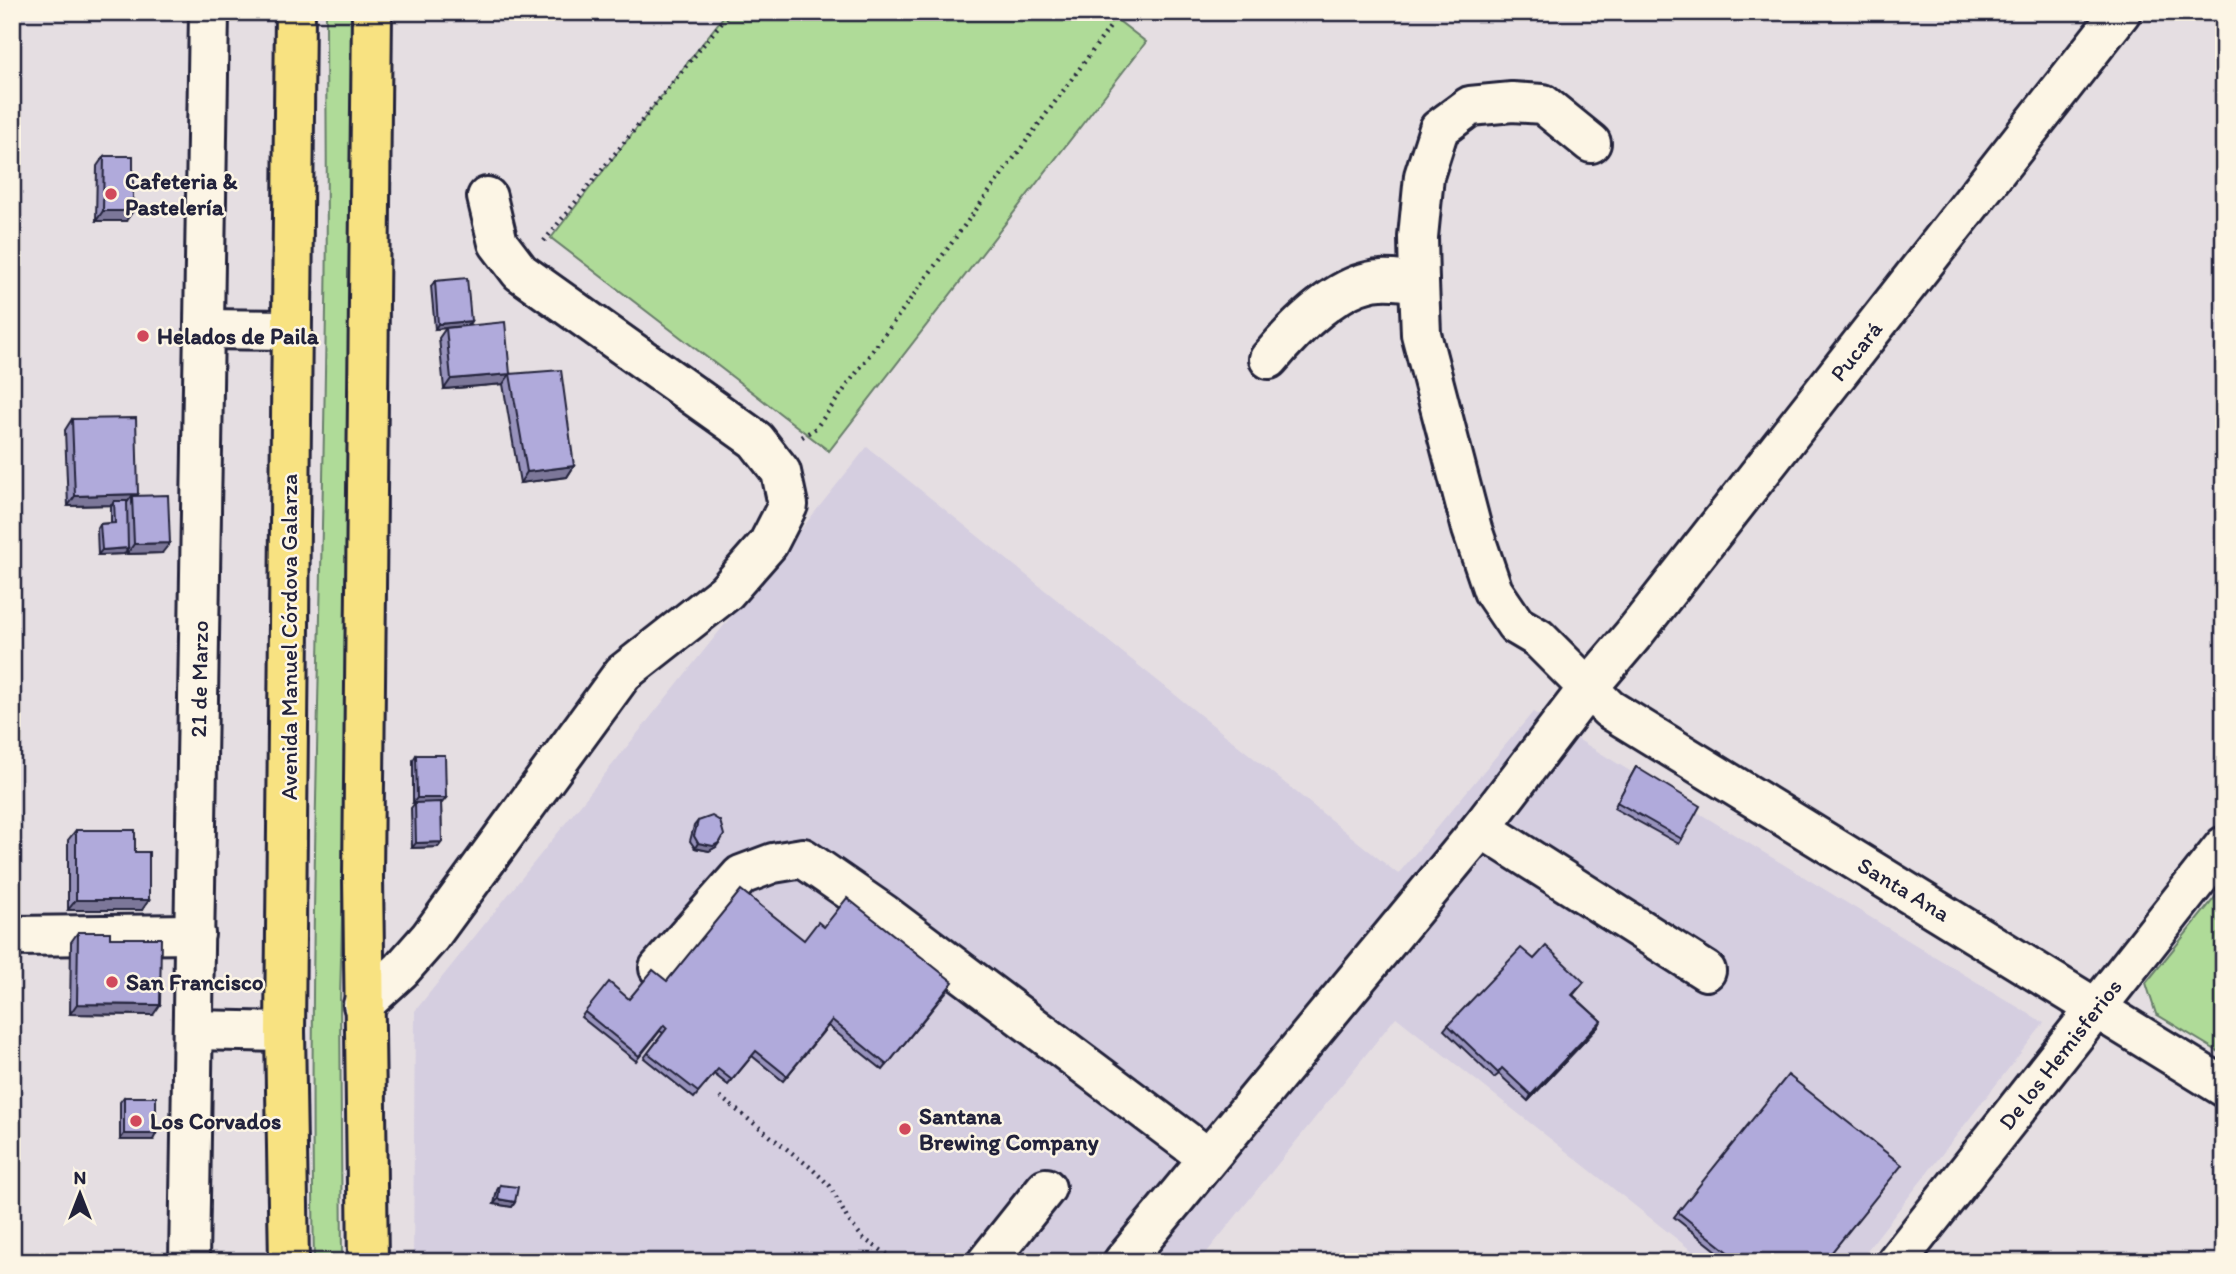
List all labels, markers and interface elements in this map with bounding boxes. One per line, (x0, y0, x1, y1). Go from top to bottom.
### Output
place label: Cafeteria & Pastelería (125, 167, 237, 221)
marker: Cafeteria & Pastelería (103, 186, 119, 202)
street label: Pucará (1824, 315, 1888, 387)
place label: Helados de Paila (157, 322, 320, 350)
marker: Helados de Paila (135, 328, 151, 344)
street label: Avenida Manuel Córdova Galarza (275, 474, 303, 800)
street label: 21 de Marzo (184, 620, 214, 738)
street label: Santa Ana (1853, 851, 1955, 927)
place label: San Francisco (126, 968, 264, 996)
street label: De los Hemisferios (1992, 973, 2128, 1135)
marker: San Francisco (104, 974, 120, 990)
place label: Santana Brewing Company (919, 1102, 1099, 1156)
place label: Los Corvados (150, 1107, 281, 1135)
marker: Los Corvados (128, 1113, 144, 1129)
marker: Santana Brewing Company (897, 1121, 913, 1137)
north arrow (46, 1158, 116, 1228)
text: N (74, 1166, 86, 1189)

